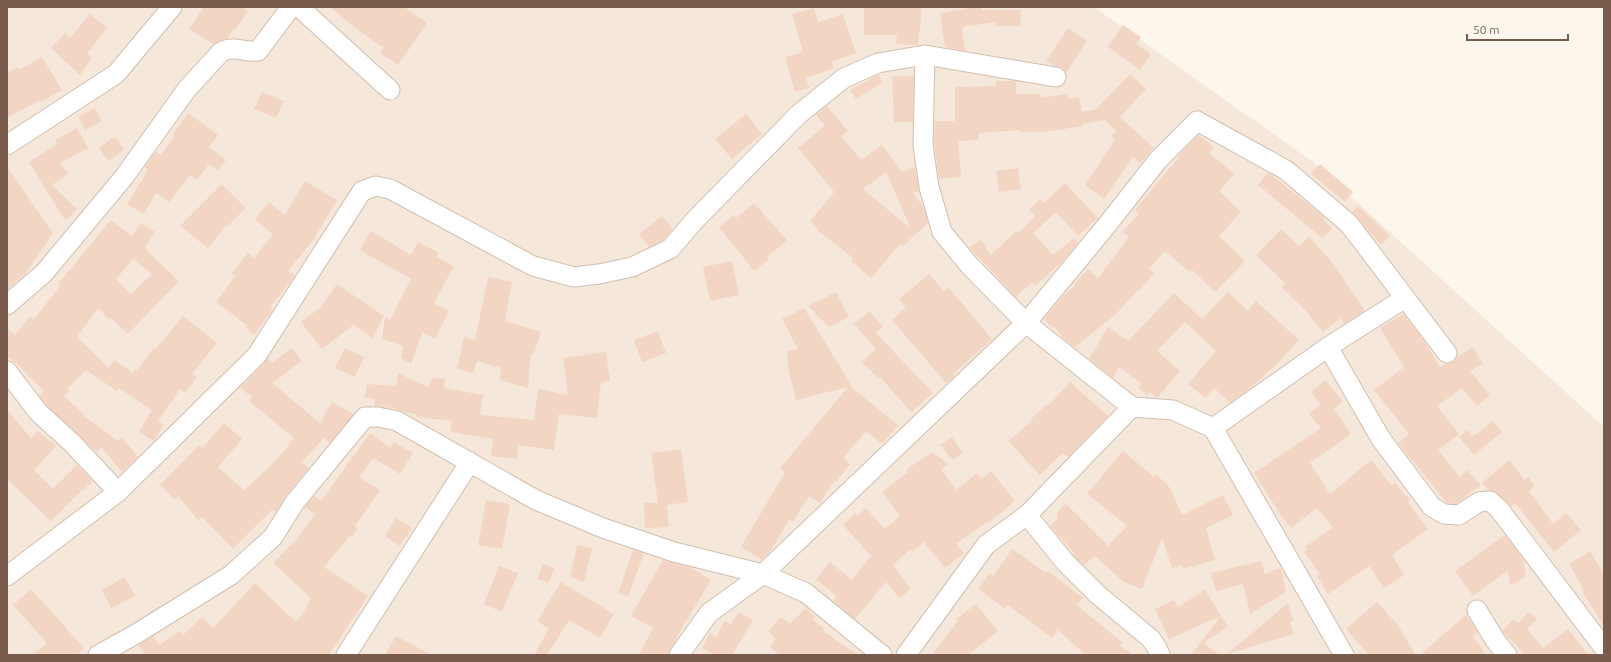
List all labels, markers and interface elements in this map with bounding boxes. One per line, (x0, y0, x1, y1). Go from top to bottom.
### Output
scale bar (1467, 16, 1568, 42)
text: 50 m (1473, 23, 1500, 36)

